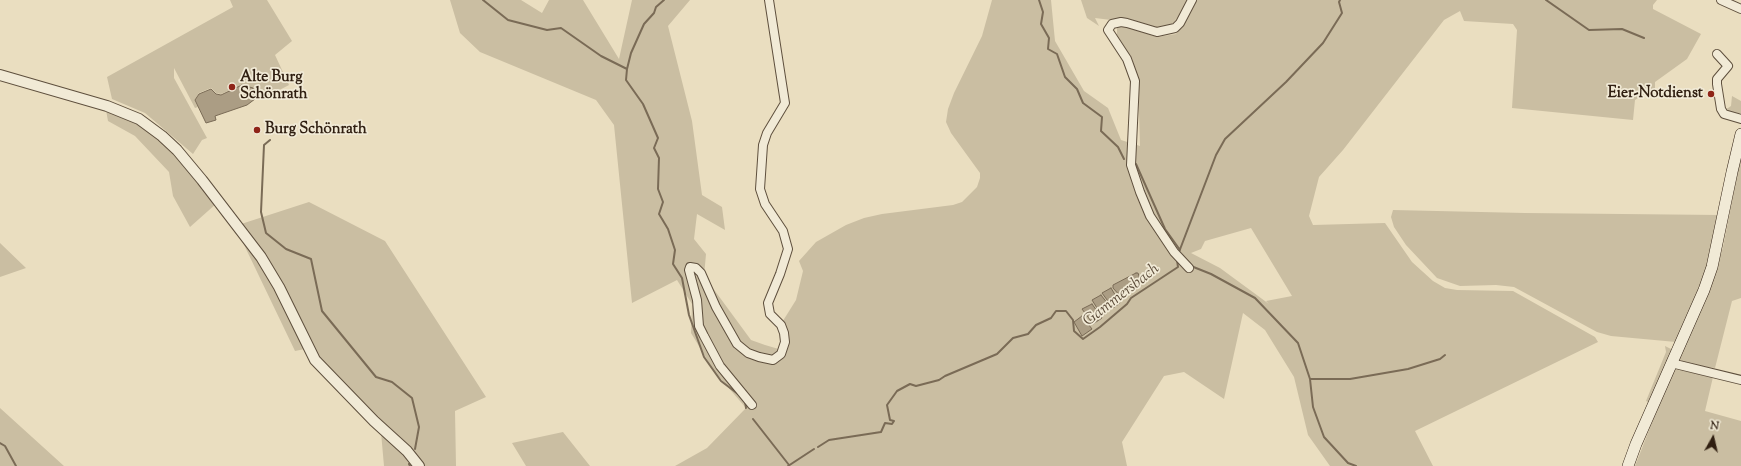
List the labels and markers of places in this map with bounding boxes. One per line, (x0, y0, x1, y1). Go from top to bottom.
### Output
place label: Alte Burg Schönrath (240, 69, 308, 104)
marker: Alte Burg Schönrath (227, 82, 237, 92)
place label: Eier-Notdienst (1608, 85, 1703, 103)
marker: Eier-Notdienst (1706, 89, 1716, 99)
place label: Burg Schönrath (265, 121, 367, 139)
marker: Burg Schönrath (252, 125, 262, 135)

